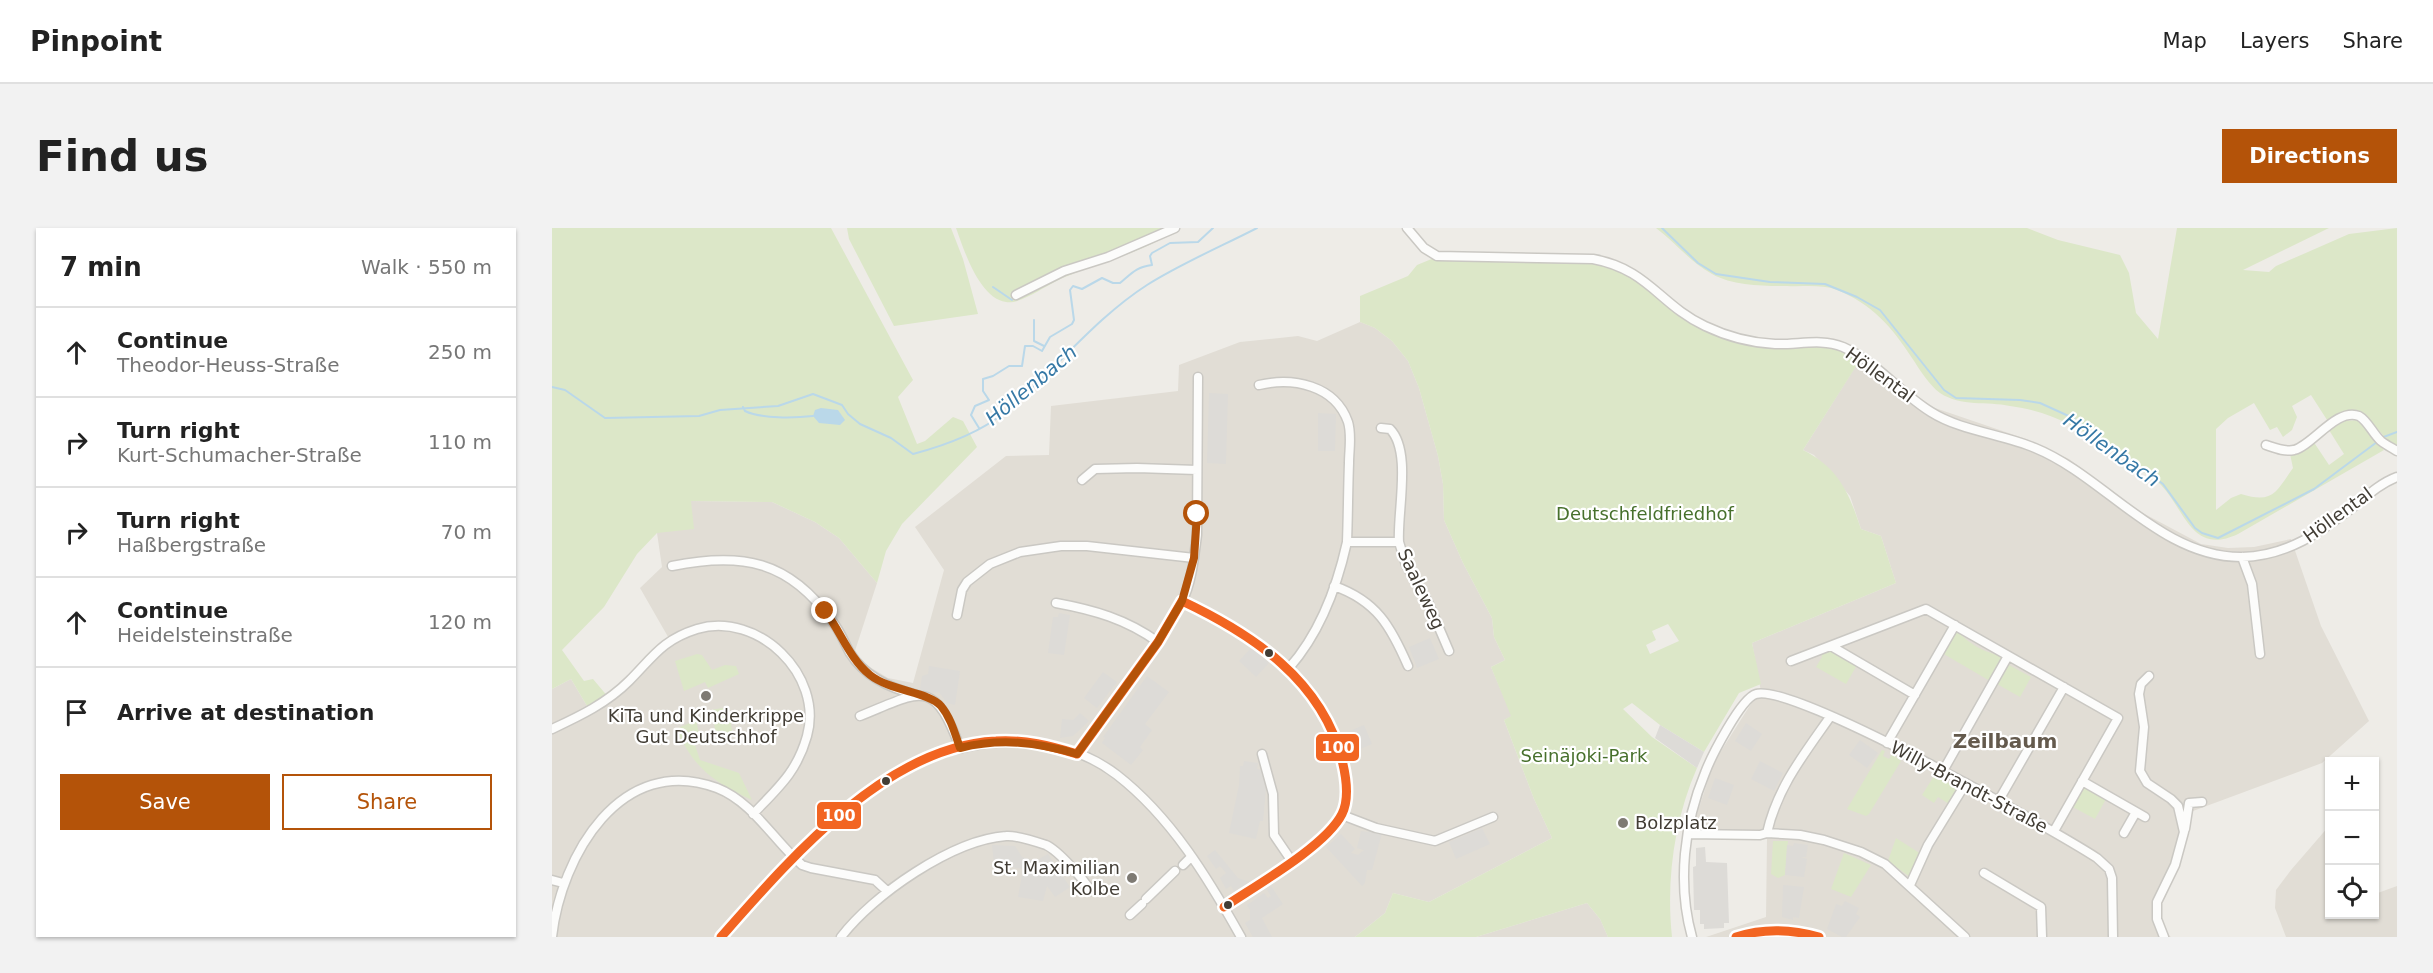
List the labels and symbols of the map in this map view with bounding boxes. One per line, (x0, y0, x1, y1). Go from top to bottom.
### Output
water label: Höllenbach (980, 340, 1082, 430)
street label: Höllental (1842, 343, 1919, 407)
water label: Höllenbach (2059, 408, 2165, 492)
street label: Höllental (2299, 483, 2376, 547)
route start (1183, 500, 1209, 526)
park label: Deutschfeldfriedhof (1556, 503, 1735, 524)
street label: Saaleweg (1394, 545, 1449, 633)
route end (811, 597, 837, 623)
unlabelled marker (1263, 647, 1275, 659)
marker: KiTa und Kinderkrippe Gut Deutschhof (699, 689, 713, 703)
place label: KiTa und Kinderkrippe Gut Deutschhof (608, 705, 804, 747)
district label: Zeilbaum (1953, 729, 2057, 753)
line badge: 100 (1315, 733, 1360, 762)
street label: Willy-Brandt-Straße (1887, 736, 2051, 837)
text: 100 (1321, 738, 1355, 757)
park label: Seinäjoki-Park (1521, 745, 1648, 766)
unlabelled marker (880, 775, 892, 787)
line badge: 100 (816, 801, 862, 830)
text: 100 (822, 806, 856, 825)
place label: Bolzplatz (1635, 812, 1717, 833)
marker: Bolzplatz (1616, 816, 1630, 830)
place label: St. Maximilian Kolbe (993, 857, 1120, 899)
marker: St. Maximilian Kolbe (1125, 871, 1139, 885)
unlabelled marker (1222, 899, 1234, 911)

